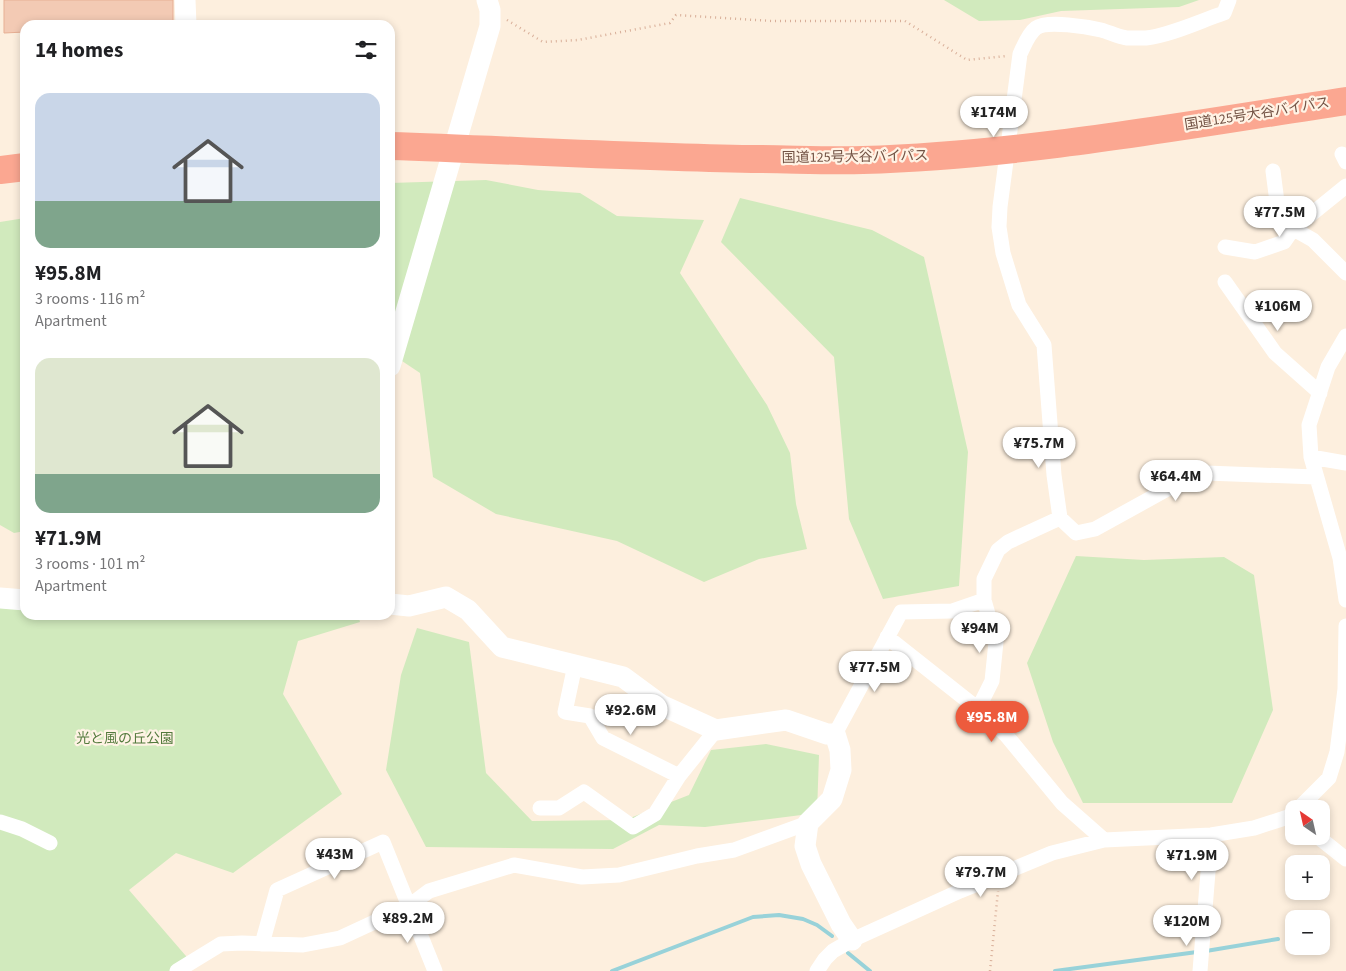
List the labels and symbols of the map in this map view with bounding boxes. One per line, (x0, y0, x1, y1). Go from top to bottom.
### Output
street label: 国道125号大谷バイパス (1183, 93, 1331, 135)
pin: ¥174M (959, 96, 1029, 138)
street label: 国道125号大谷バイパス (782, 146, 928, 168)
pin: ¥77.5M (1239, 196, 1321, 238)
pin: ¥106M (1243, 290, 1313, 332)
pin: ¥75.7M (998, 426, 1080, 469)
pin: ¥64.4M (1135, 460, 1217, 502)
pin: ¥94M (950, 612, 1010, 654)
pin: ¥77.5M (834, 650, 916, 693)
pin: ¥92.6M (590, 694, 672, 736)
pin: ¥95.8M (951, 700, 1033, 743)
park label: 光と風の丘公園 (76, 729, 174, 749)
north arrow (1285, 800, 1330, 845)
pin: ¥43M (305, 838, 365, 880)
pin: ¥71.9M (1151, 838, 1233, 881)
pin: ¥79.7M (940, 856, 1022, 898)
pin: ¥89.2M (367, 902, 449, 944)
pin: ¥120M (1152, 904, 1222, 947)

